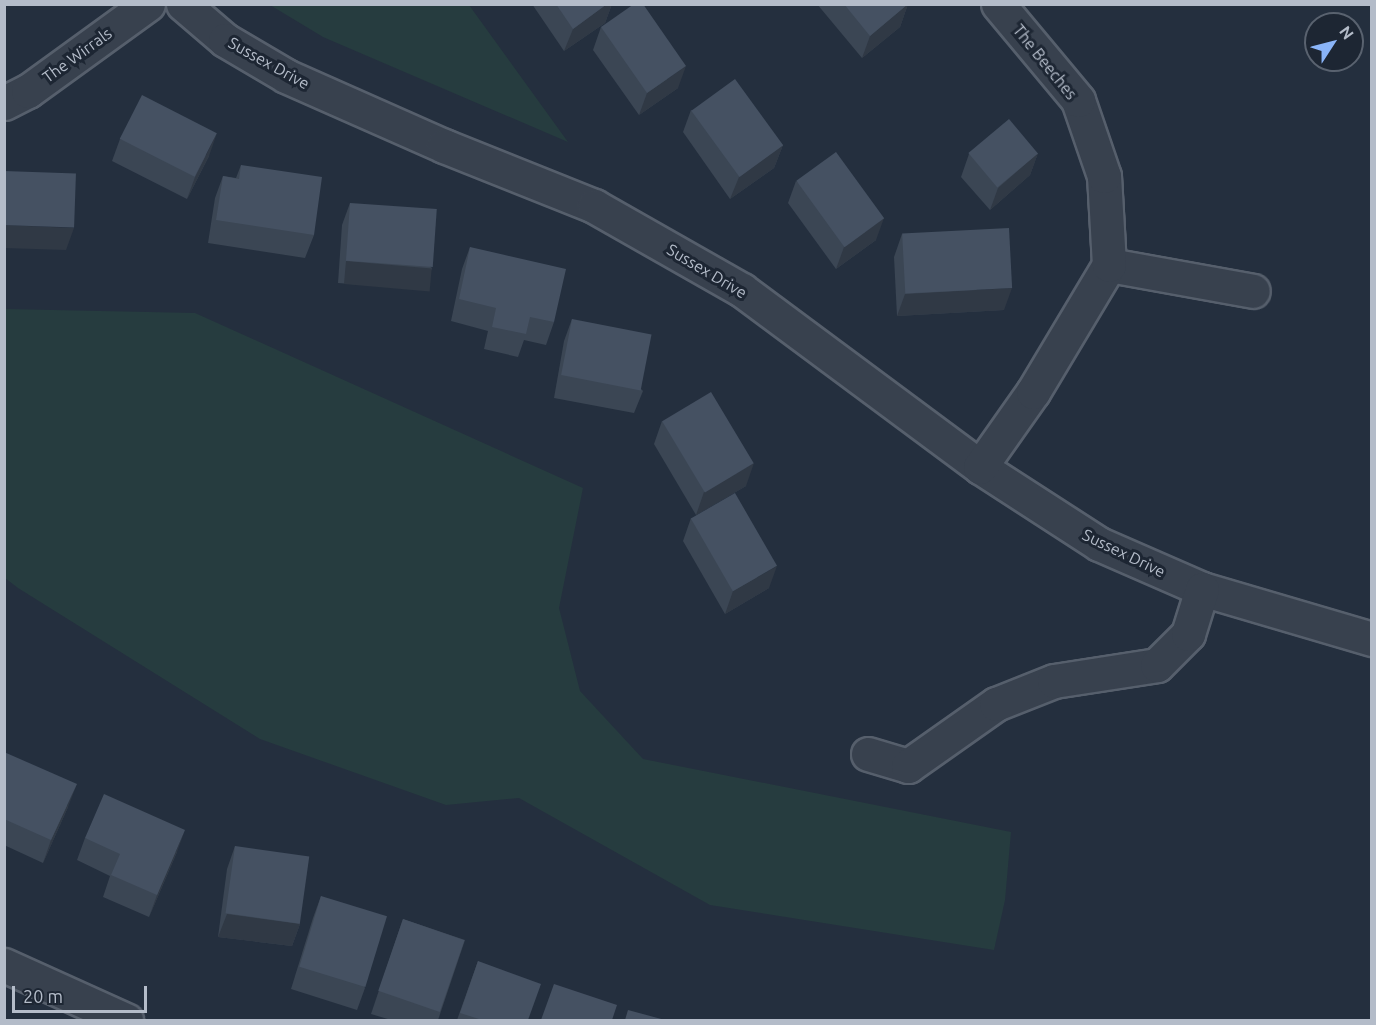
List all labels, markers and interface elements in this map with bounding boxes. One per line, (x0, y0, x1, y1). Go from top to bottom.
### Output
north arrow (1304, 12, 1364, 72)
street label: The Beeches (1009, 21, 1081, 103)
text: N (1336, 22, 1358, 43)
street label: The Wirrals (39, 23, 115, 87)
street label: Sussex Drive (225, 33, 313, 93)
street label: Sussex Drive (664, 240, 750, 302)
street label: Sussex Drive (1079, 525, 1169, 581)
scale bar (15, 974, 150, 1012)
text: 20 m (23, 986, 63, 1006)

